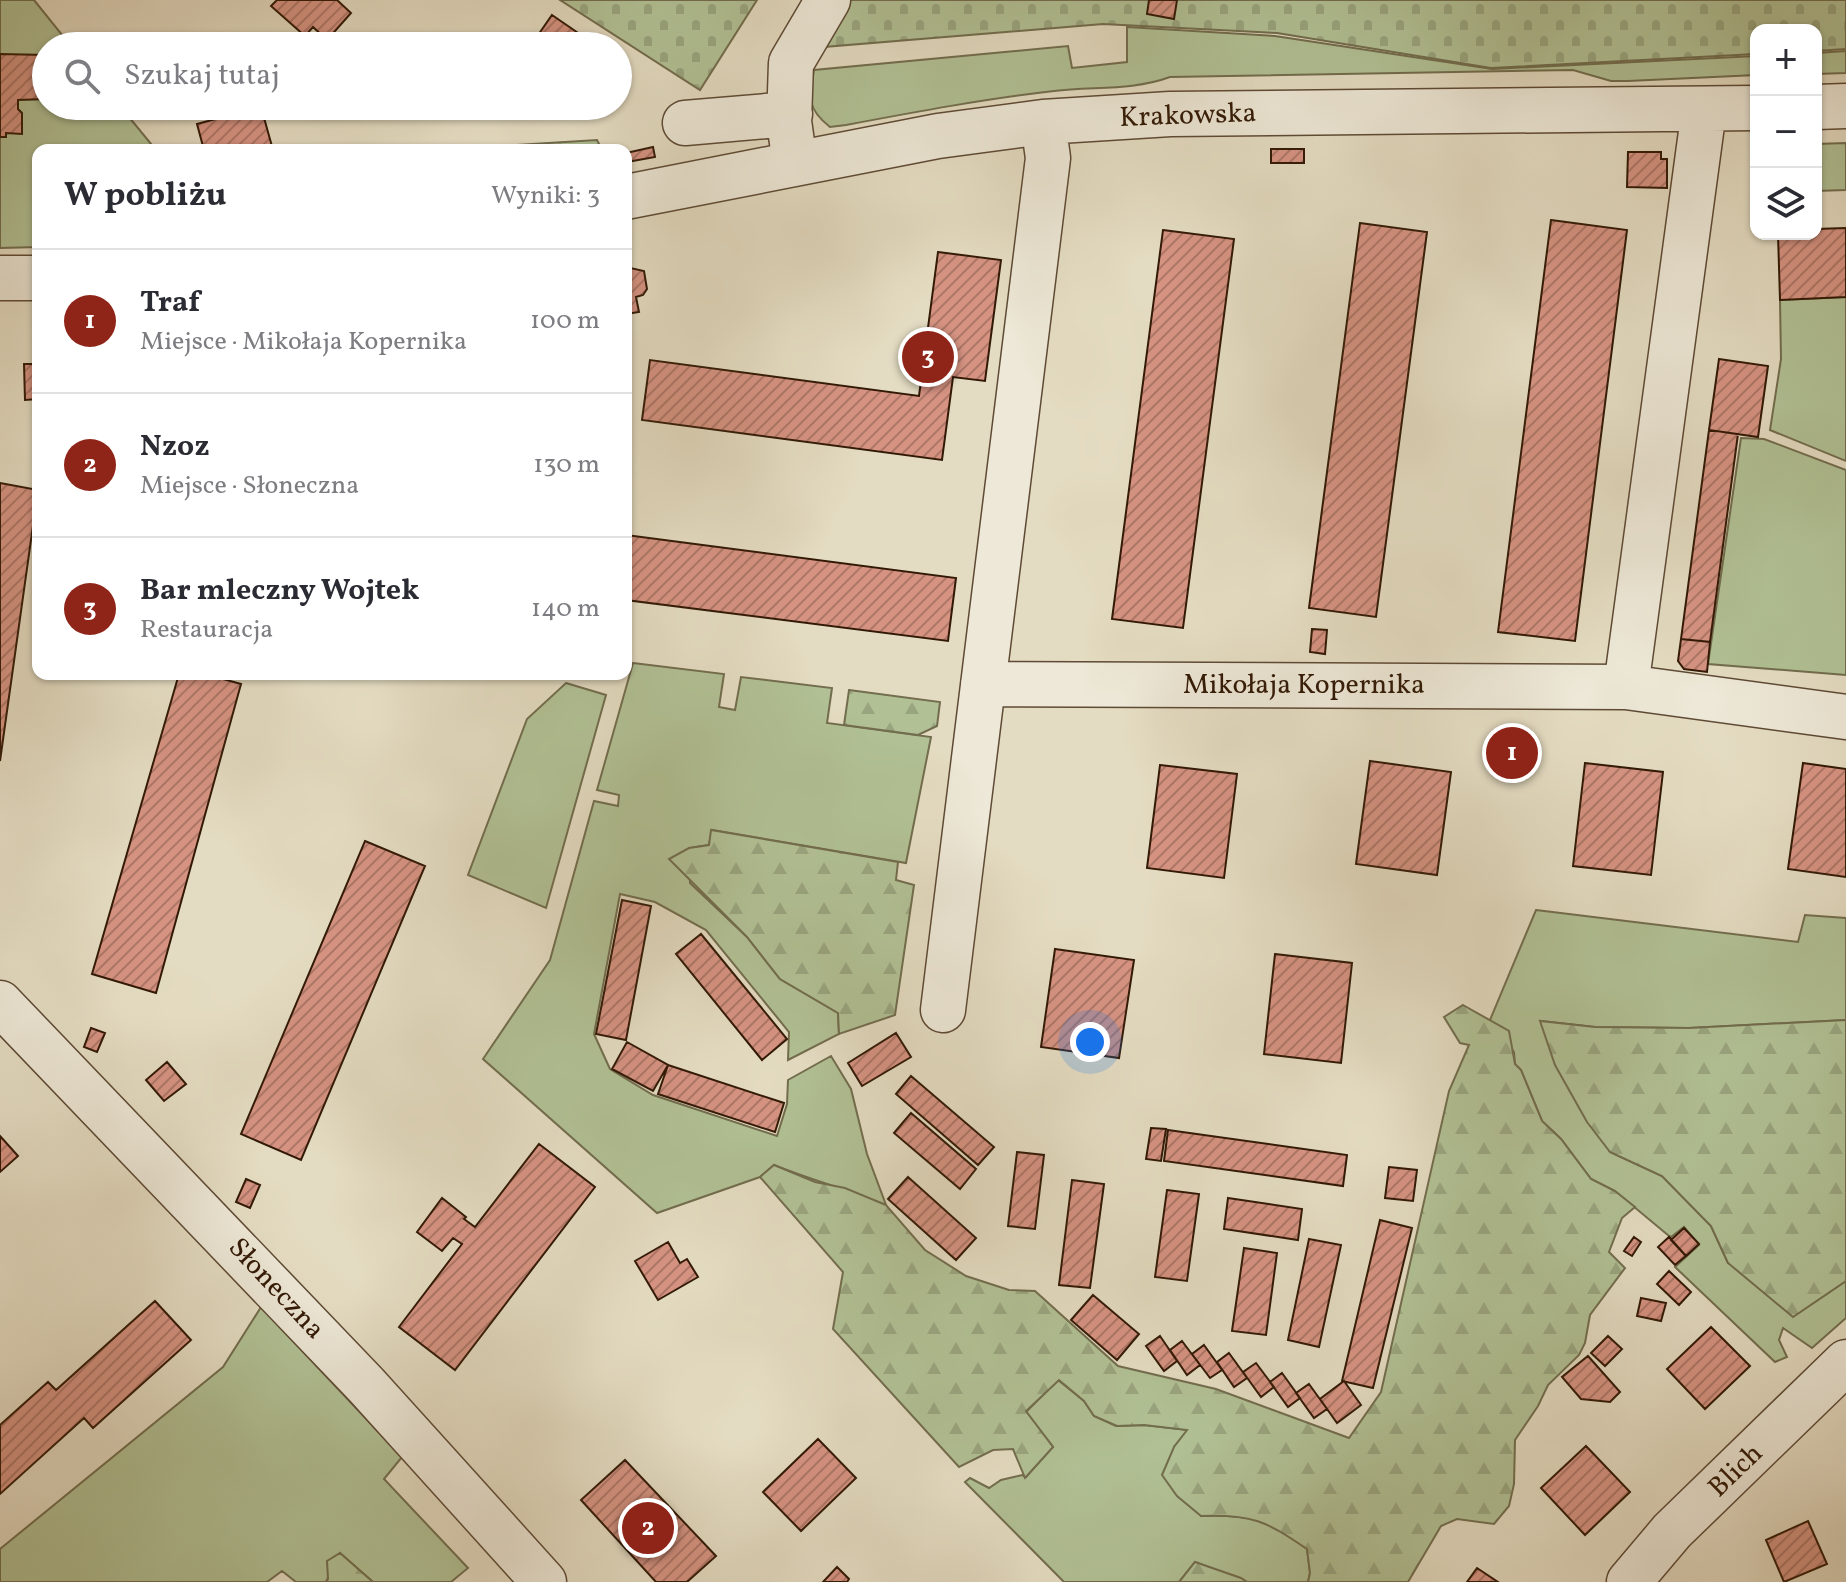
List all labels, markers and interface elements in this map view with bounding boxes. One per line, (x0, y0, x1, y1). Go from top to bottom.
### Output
map controls (1750, 24, 1822, 240)
button: + (1750, 24, 1822, 96)
search box (32, 32, 632, 120)
icon: search (60, 54, 104, 98)
text: Szukaj tutaj (124, 55, 280, 97)
street label: Krakowska (1119, 94, 1257, 138)
button: − (1750, 96, 1822, 168)
button: layers (1750, 168, 1822, 240)
text: W pobliżu (64, 173, 227, 220)
text: Wyniki: 3 (491, 178, 600, 214)
text: Traf (140, 282, 200, 324)
text: 1 (85, 303, 95, 339)
text: 100 m (530, 303, 600, 339)
text: Miejsce · Mikołaja Kopernika (140, 324, 467, 360)
pin: 3 (902, 327, 954, 387)
text: Nzoz (140, 426, 210, 468)
text: 2 (83, 447, 97, 483)
text: 130 m (533, 447, 600, 483)
text: Miejsce · Słoneczna (140, 468, 359, 504)
text: Bar mleczny Wojtek (140, 570, 419, 612)
text: 3 (83, 591, 97, 627)
text: 140 m (531, 591, 600, 627)
text: Restauracja (140, 612, 273, 648)
street label: Mikołaja Kopernika (1183, 666, 1425, 705)
pin: 1 (1486, 723, 1538, 783)
your location (1070, 1022, 1110, 1062)
street label: Słoneczna (219, 1230, 333, 1348)
street label: Blich (1700, 1435, 1772, 1507)
pin: 2 (622, 1498, 674, 1558)

